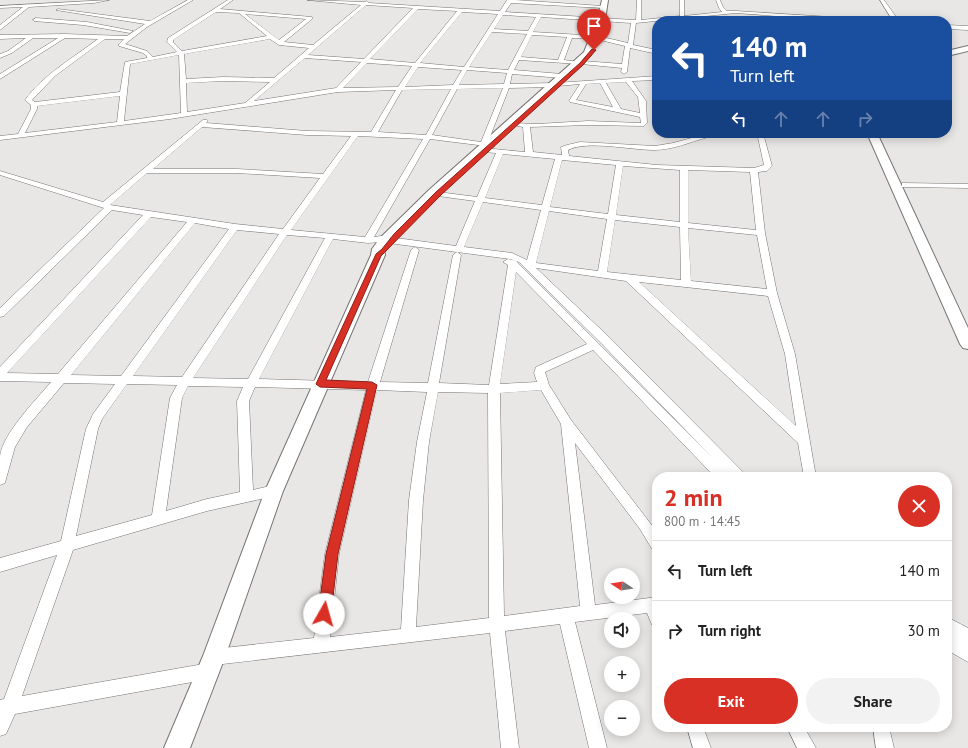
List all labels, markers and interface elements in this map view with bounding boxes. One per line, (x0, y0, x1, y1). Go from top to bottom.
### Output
pin (577, 9, 611, 50)
icon: arrive (583, 15, 605, 37)
text: 140 m (730, 28, 807, 65)
icon: left (664, 32, 716, 84)
text: Turn left (730, 64, 795, 87)
icon: left (728, 108, 750, 130)
icon: ahead (770, 108, 792, 130)
icon: ahead (812, 108, 834, 130)
icon: right (854, 108, 876, 130)
text: 2 min (664, 482, 723, 513)
button: close (898, 485, 940, 527)
text: 800 m · 14:45 (664, 513, 741, 530)
icon: left (664, 560, 686, 582)
text: Turn left (698, 561, 752, 580)
text: 140 m (899, 561, 940, 580)
north arrow (604, 568, 640, 604)
map controls (604, 568, 640, 736)
position arrow (303, 593, 345, 635)
button: sound (604, 612, 640, 648)
icon: right (664, 620, 686, 642)
text: Turn right (698, 621, 761, 640)
text: 30 m (907, 621, 940, 640)
button: + (604, 656, 640, 692)
button: Exit (664, 678, 798, 724)
button: Share (806, 678, 940, 724)
button: − (604, 700, 640, 736)

